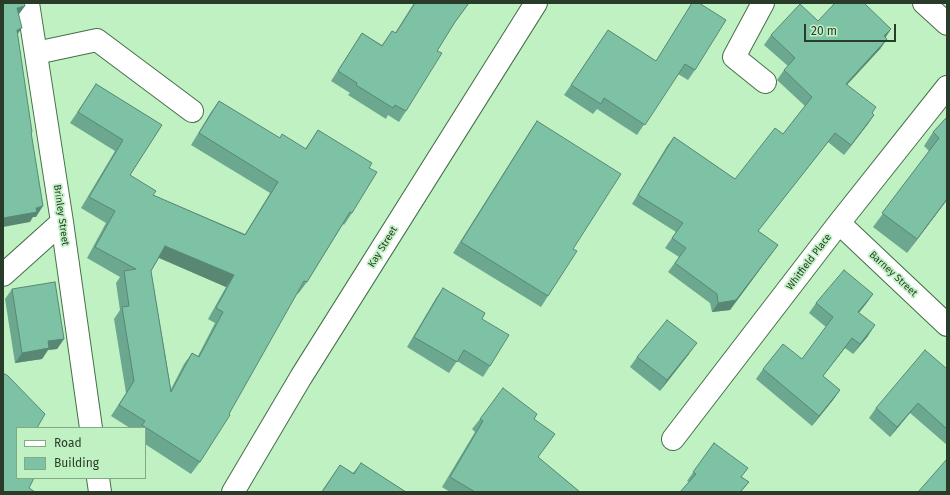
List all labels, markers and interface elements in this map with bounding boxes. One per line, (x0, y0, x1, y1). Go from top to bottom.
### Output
scale bar (806, 16, 898, 42)
text: 20 m (811, 24, 837, 38)
street label: Brinley Street (51, 184, 71, 246)
street label: Kay Street (366, 224, 400, 270)
street label: Whitfield Place (784, 232, 834, 292)
street label: Barney Street (866, 249, 920, 299)
legend (16, 427, 146, 479)
text: Road (54, 436, 82, 450)
text: Building (54, 456, 99, 470)

